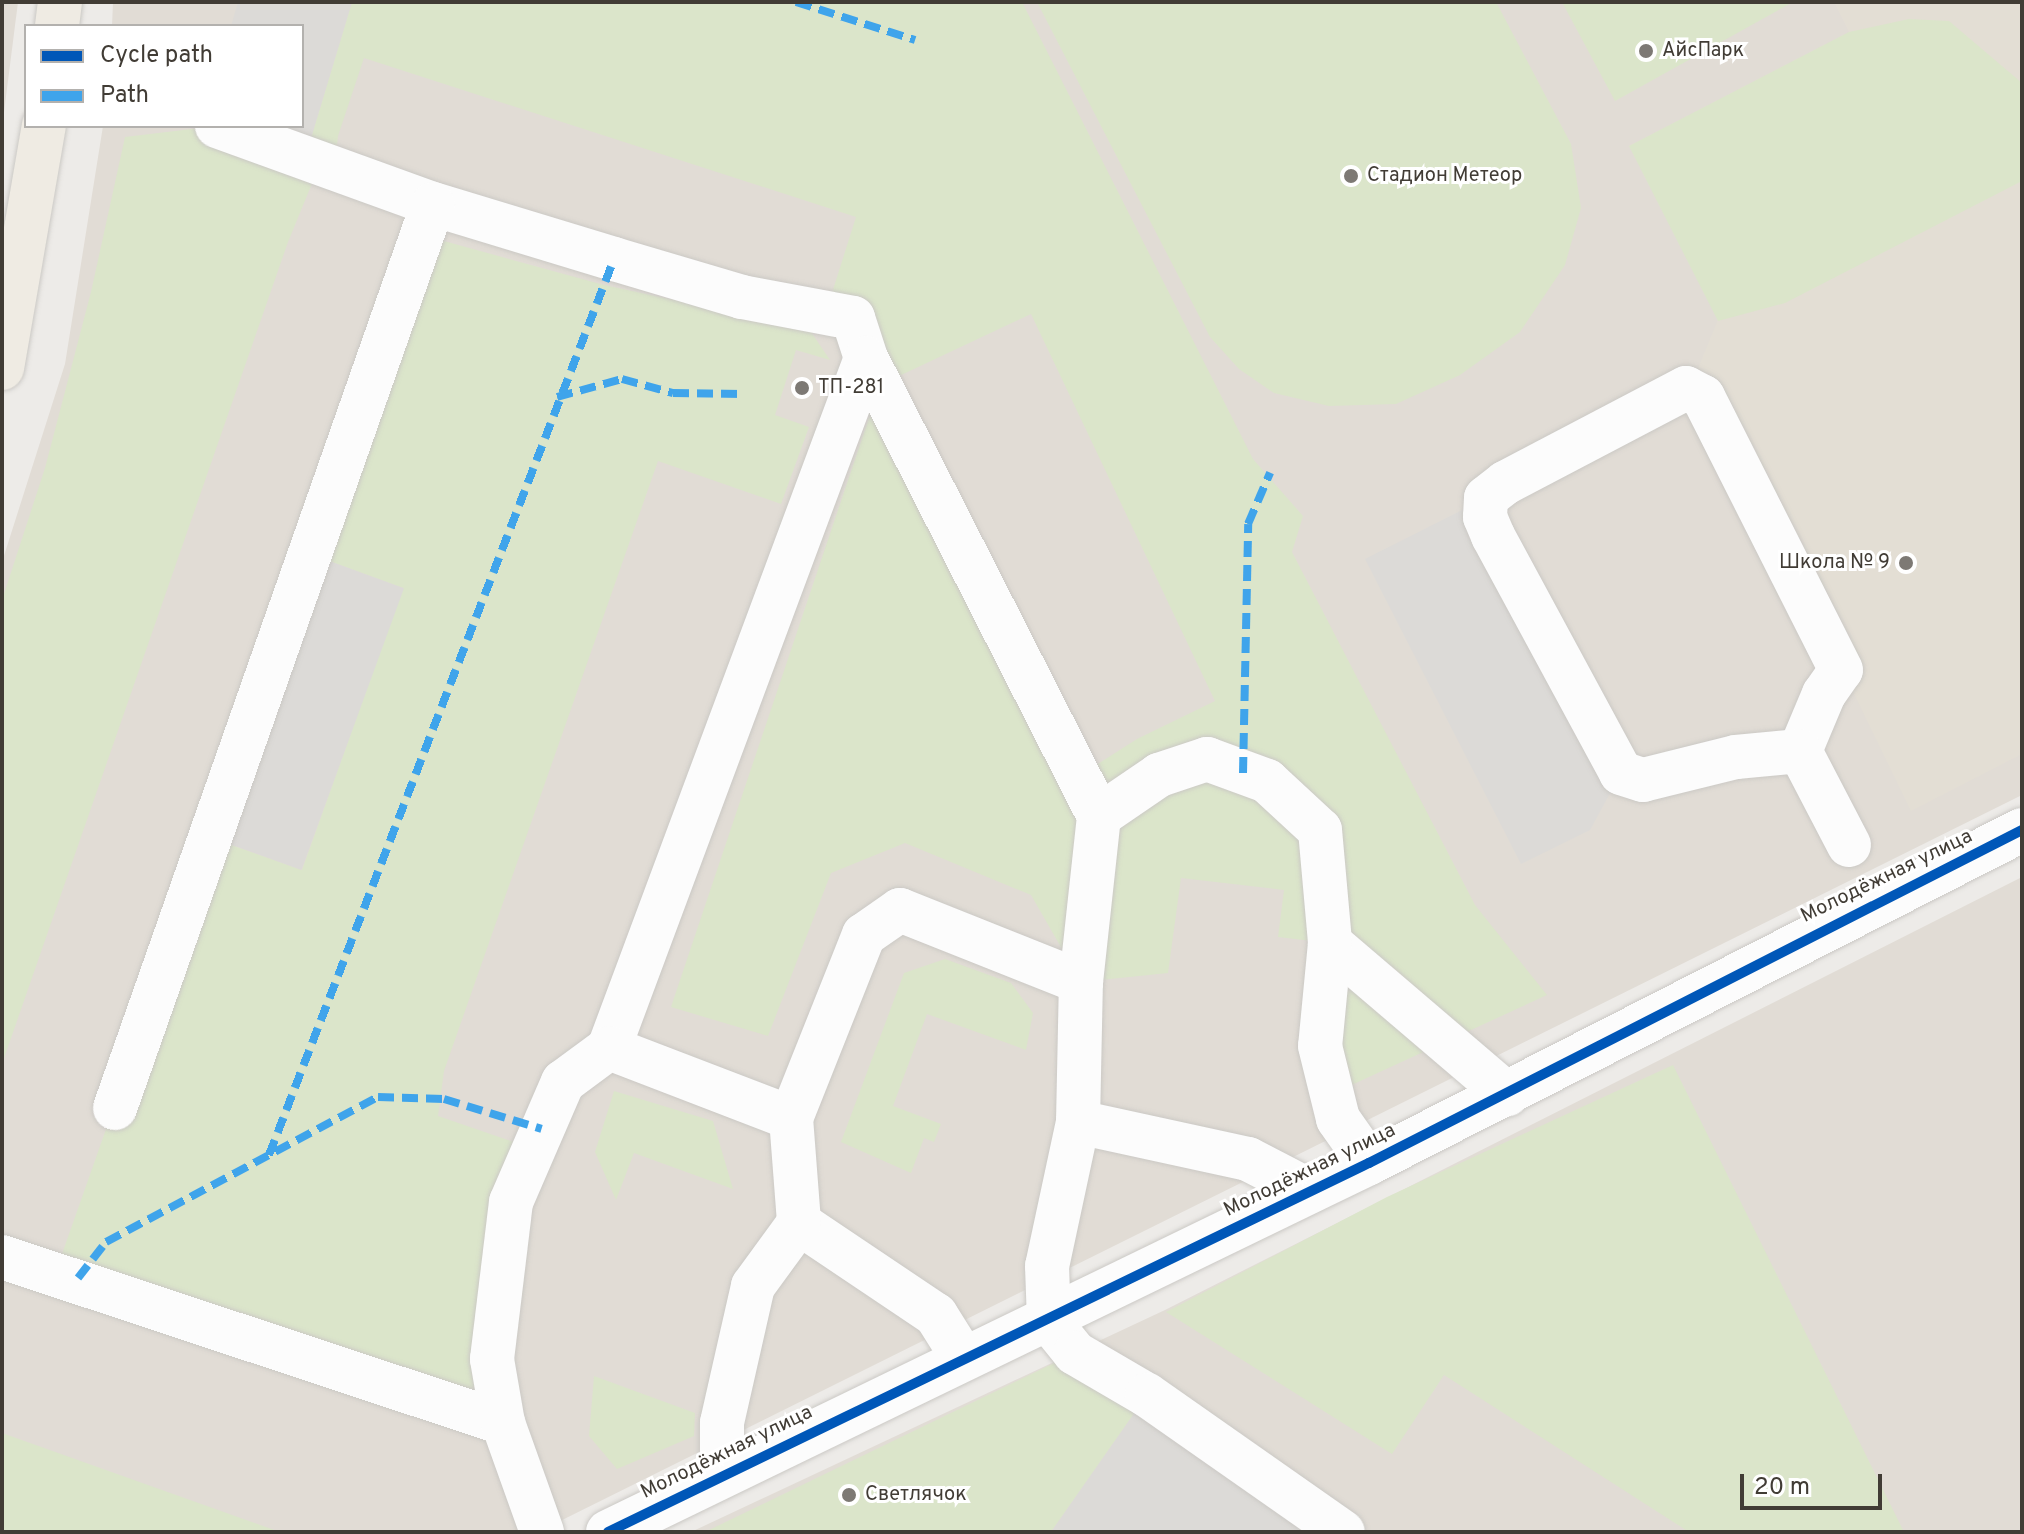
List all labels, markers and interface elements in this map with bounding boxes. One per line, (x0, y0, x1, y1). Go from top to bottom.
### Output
legend (24, 24, 304, 128)
place label: АйсПарк (1662, 39, 1744, 63)
text: Cycle path (100, 41, 213, 71)
marker: АйсПарк (1637, 42, 1655, 60)
text: Path (100, 81, 149, 111)
place label: Стадион Метеор (1367, 164, 1522, 188)
marker: Стадион Метеор (1342, 167, 1360, 185)
place label: ТП-281 (818, 376, 884, 400)
marker: ТП-281 (793, 379, 811, 397)
place label: Школа № 9 (1779, 551, 1890, 575)
marker: Школа № 9 (1897, 554, 1915, 572)
street label: Молодёжная улица (1797, 825, 1977, 929)
street label: Молодёжная улица (1220, 1119, 1400, 1223)
street label: Молодёжная улица (637, 1401, 817, 1505)
scale bar (1744, 1458, 1886, 1508)
text: 20 m (1754, 1473, 1810, 1503)
place label: Светлячок (865, 1483, 967, 1507)
marker: Светлячок (840, 1486, 858, 1504)

